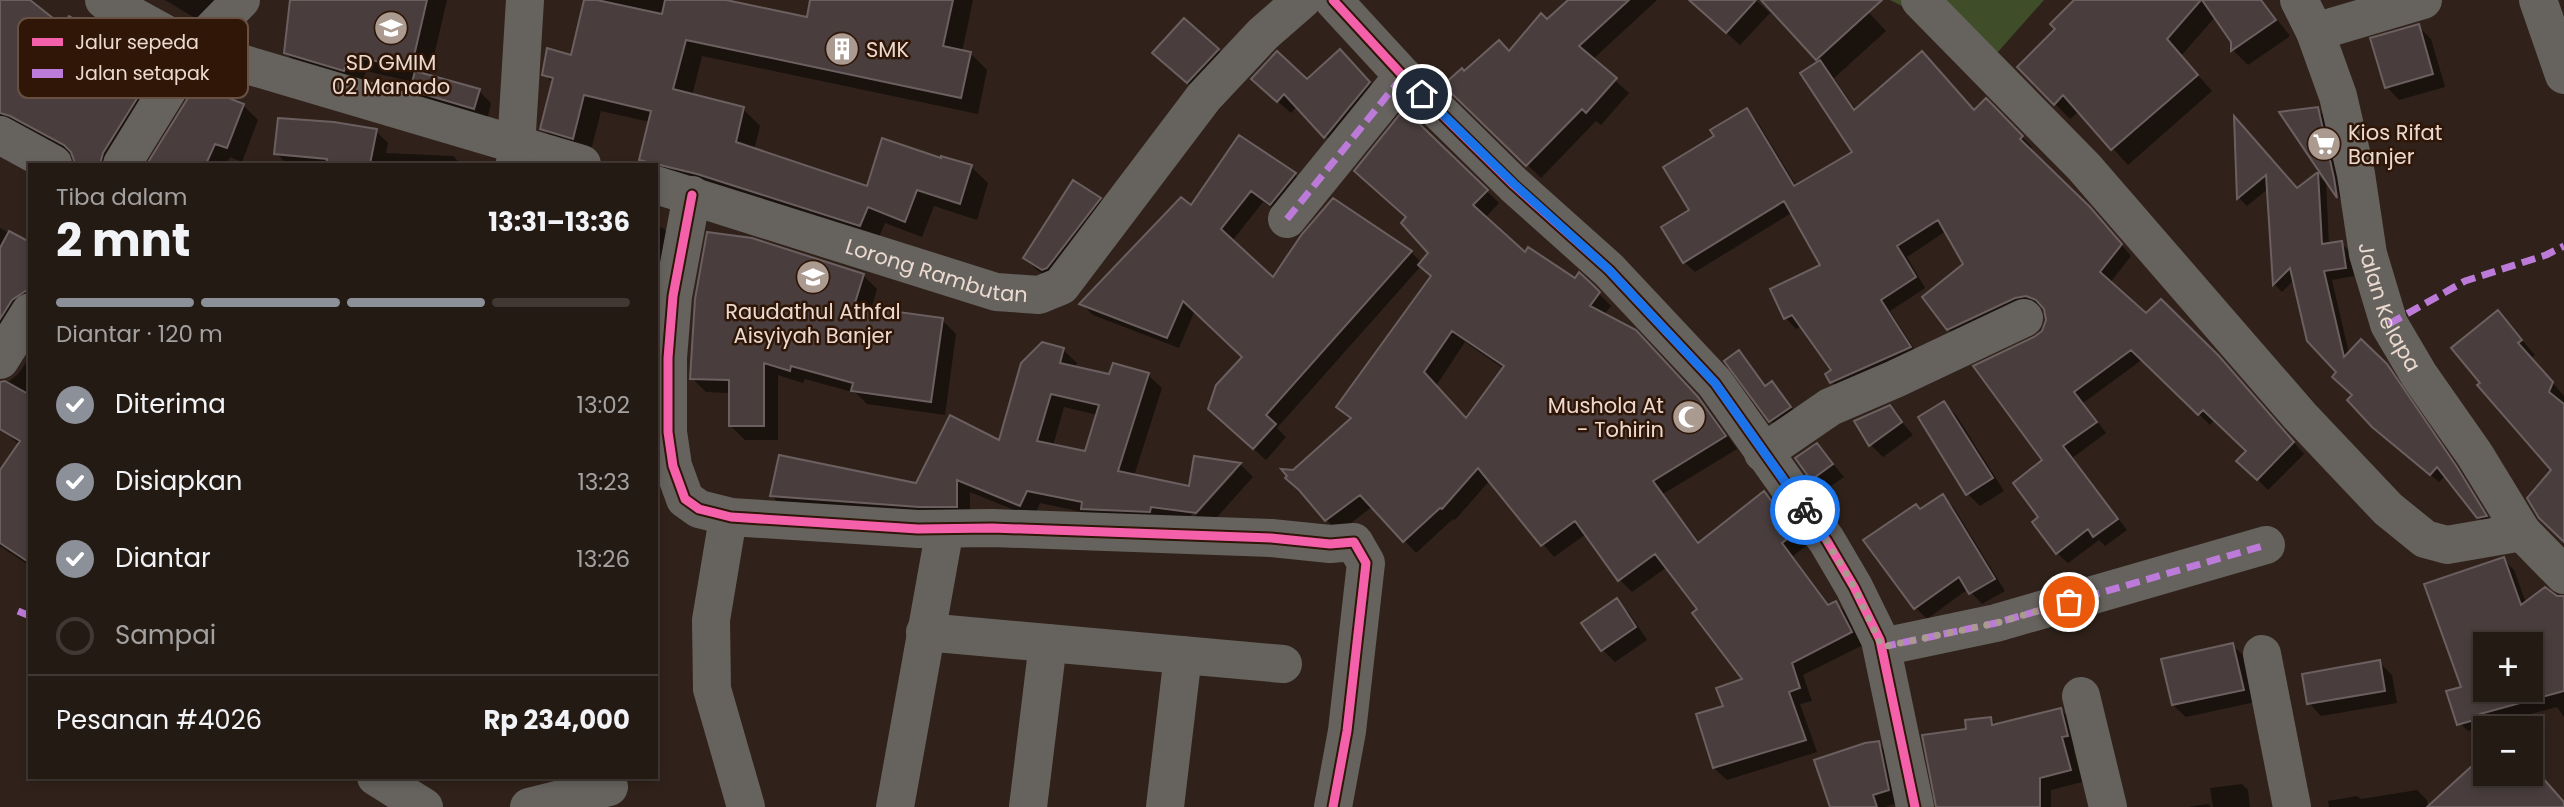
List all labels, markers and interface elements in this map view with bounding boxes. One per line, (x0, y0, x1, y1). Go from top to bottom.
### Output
school or university icon: SD GMIM 02 Manado (372, 9, 410, 47)
legend (18, 18, 248, 98)
text: Jalur sepeda (75, 29, 199, 56)
building icon: SMK (823, 30, 861, 68)
place label: SMK (866, 35, 909, 64)
place label: SD GMIM 02 Manado (332, 48, 450, 101)
text: Jalan setapak (75, 60, 210, 87)
pin (1392, 64, 1452, 124)
icon: home (1403, 75, 1441, 113)
place label: Kios Rifat Banjer (2348, 118, 2442, 171)
supermarket icon: Kios Rifat Banjer (2305, 125, 2343, 163)
text: Tiba dalam (56, 181, 187, 213)
text: 13:31–13:36 (488, 204, 630, 240)
text: 2 mnt (56, 208, 190, 272)
street label: Lorong Rambutan (842, 231, 1029, 309)
street label: Jalan Kelapa (2352, 241, 2428, 377)
school or university icon: Raudathul Athfal Aisyiyah Banjer (794, 258, 832, 296)
place label: Raudathul Athfal Aisyiyah Banjer (725, 297, 901, 350)
text: Diantar · 120 m (56, 318, 223, 350)
icon: check (56, 386, 94, 424)
text: Diterima (115, 386, 226, 422)
text: 13:02 (577, 389, 630, 421)
place label: Mushola At - Tohirin (1548, 391, 1664, 444)
mosque icon: Mushola At - Tohirin (1670, 398, 1708, 436)
icon: check (56, 463, 94, 501)
text: Disiapkan (115, 463, 243, 499)
text: 13:23 (577, 466, 630, 498)
courier (1770, 475, 1840, 545)
icon: bike (1786, 491, 1824, 529)
icon: check (56, 540, 94, 578)
text: Diantar (115, 540, 211, 576)
text: 13:26 (576, 543, 630, 575)
pin (2039, 572, 2099, 632)
icon: bag (2050, 583, 2088, 621)
text: Sampai (115, 617, 216, 653)
map controls (2473, 632, 2543, 786)
button: + (2473, 632, 2543, 702)
text: Pesanan #4026 (56, 702, 262, 738)
text: Rp 234,000 (483, 702, 630, 738)
button: − (2473, 716, 2543, 786)

